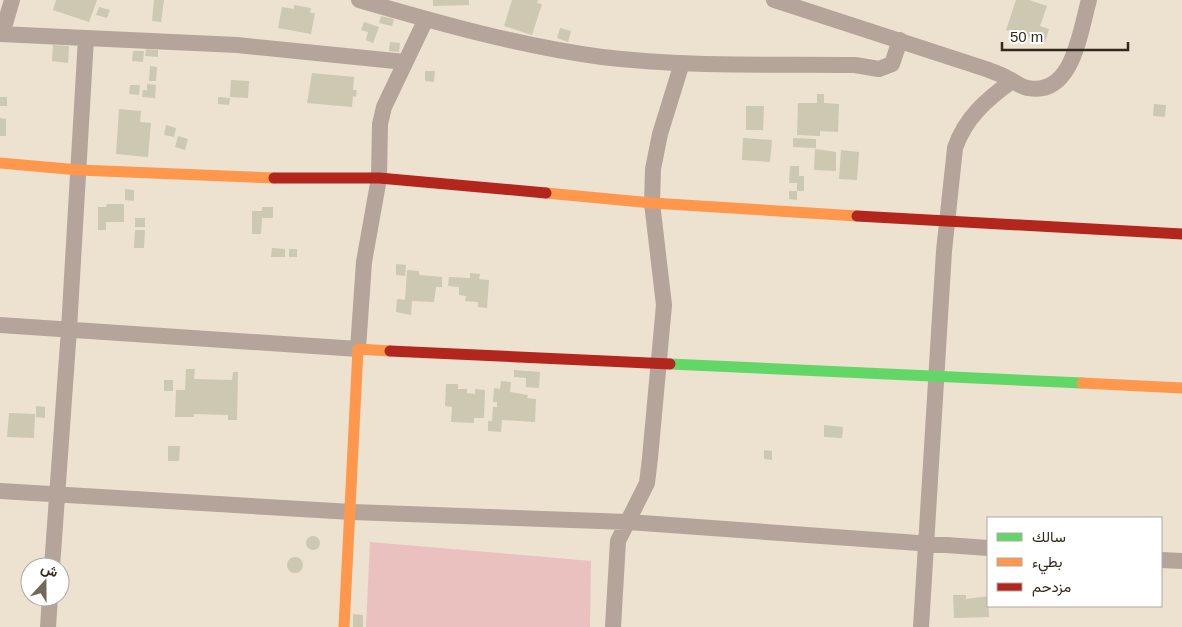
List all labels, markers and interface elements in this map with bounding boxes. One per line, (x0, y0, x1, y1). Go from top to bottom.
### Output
scale bar (1002, 20, 1128, 52)
text: 50 m (1010, 28, 1043, 45)
legend (987, 517, 1162, 607)
text: سالك (1032, 528, 1066, 545)
text: بطيء (1032, 553, 1062, 575)
north arrow (20, 557, 70, 607)
text: ش (39, 559, 61, 581)
text: مزدحم (1032, 578, 1071, 597)

